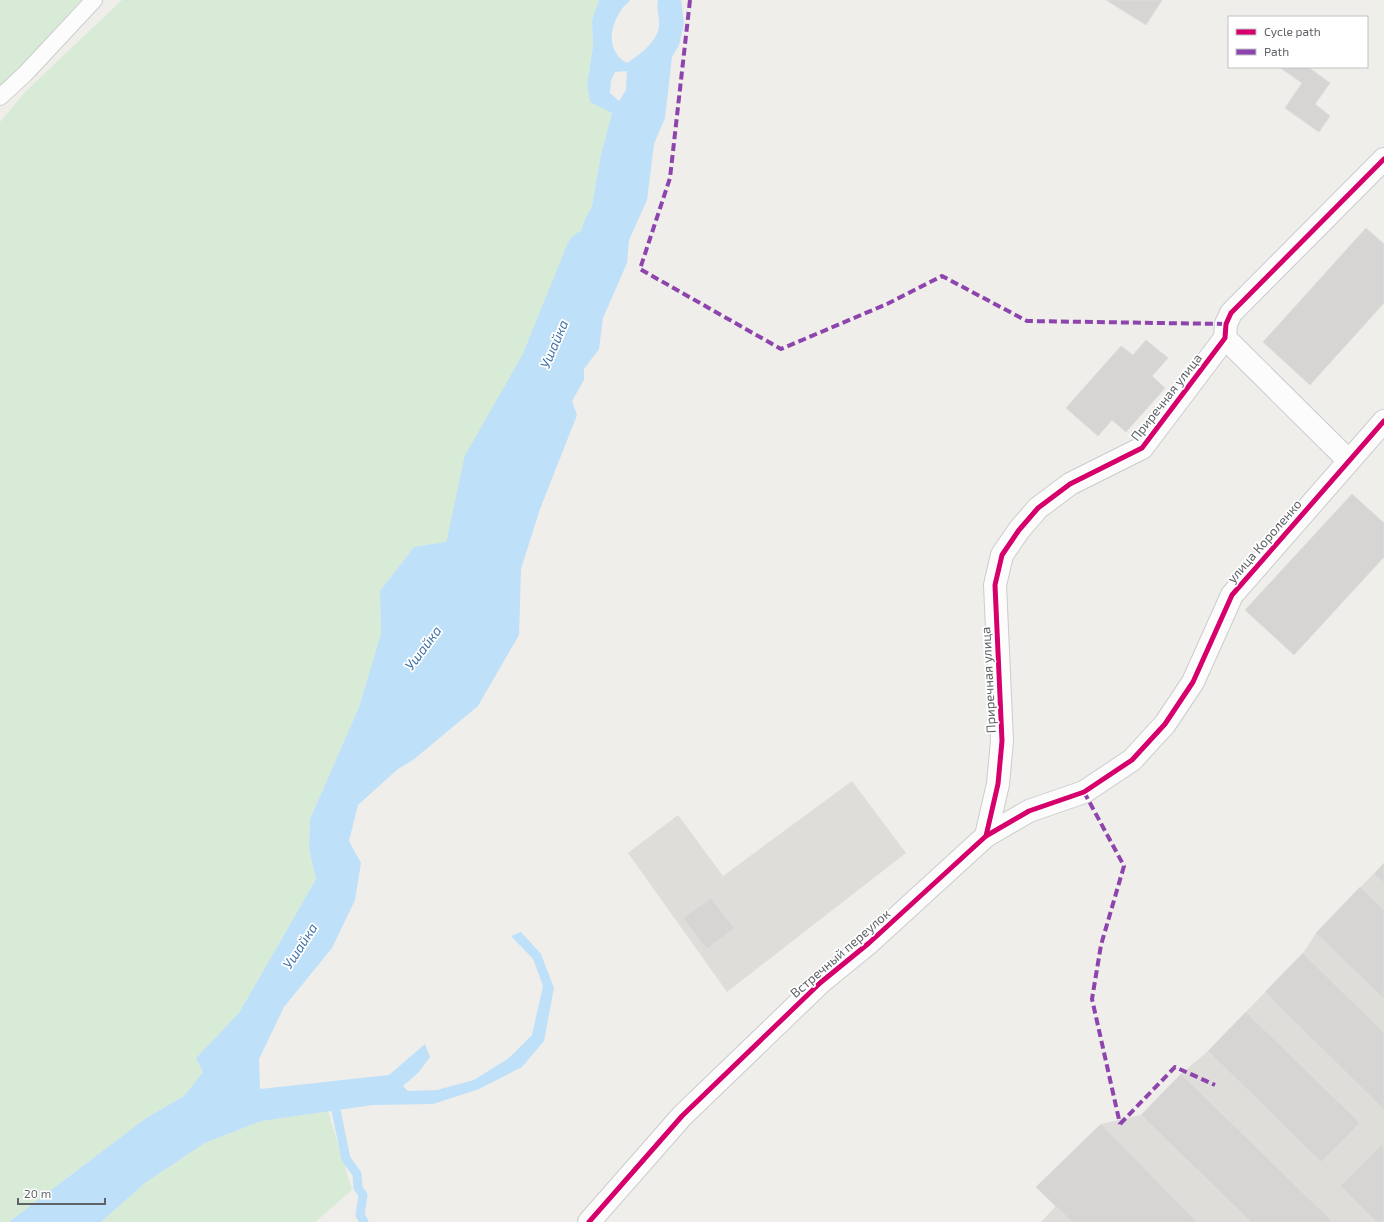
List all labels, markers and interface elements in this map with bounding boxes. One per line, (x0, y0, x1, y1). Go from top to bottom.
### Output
legend (1228, 16, 1368, 68)
text: Cycle path (1264, 24, 1321, 38)
text: Path (1264, 44, 1289, 58)
water label: Ушайка (536, 317, 571, 371)
street label: Приречная улица (1127, 350, 1205, 444)
street label: улица Короленко (1223, 496, 1305, 586)
water label: Ушайка (400, 622, 445, 673)
street label: Приречная улица (977, 626, 999, 734)
street label: Встречный переулок (787, 905, 893, 1001)
water label: Ушайка (279, 920, 321, 972)
scale bar (18, 1180, 105, 1206)
text: 20 m (24, 1186, 51, 1200)

